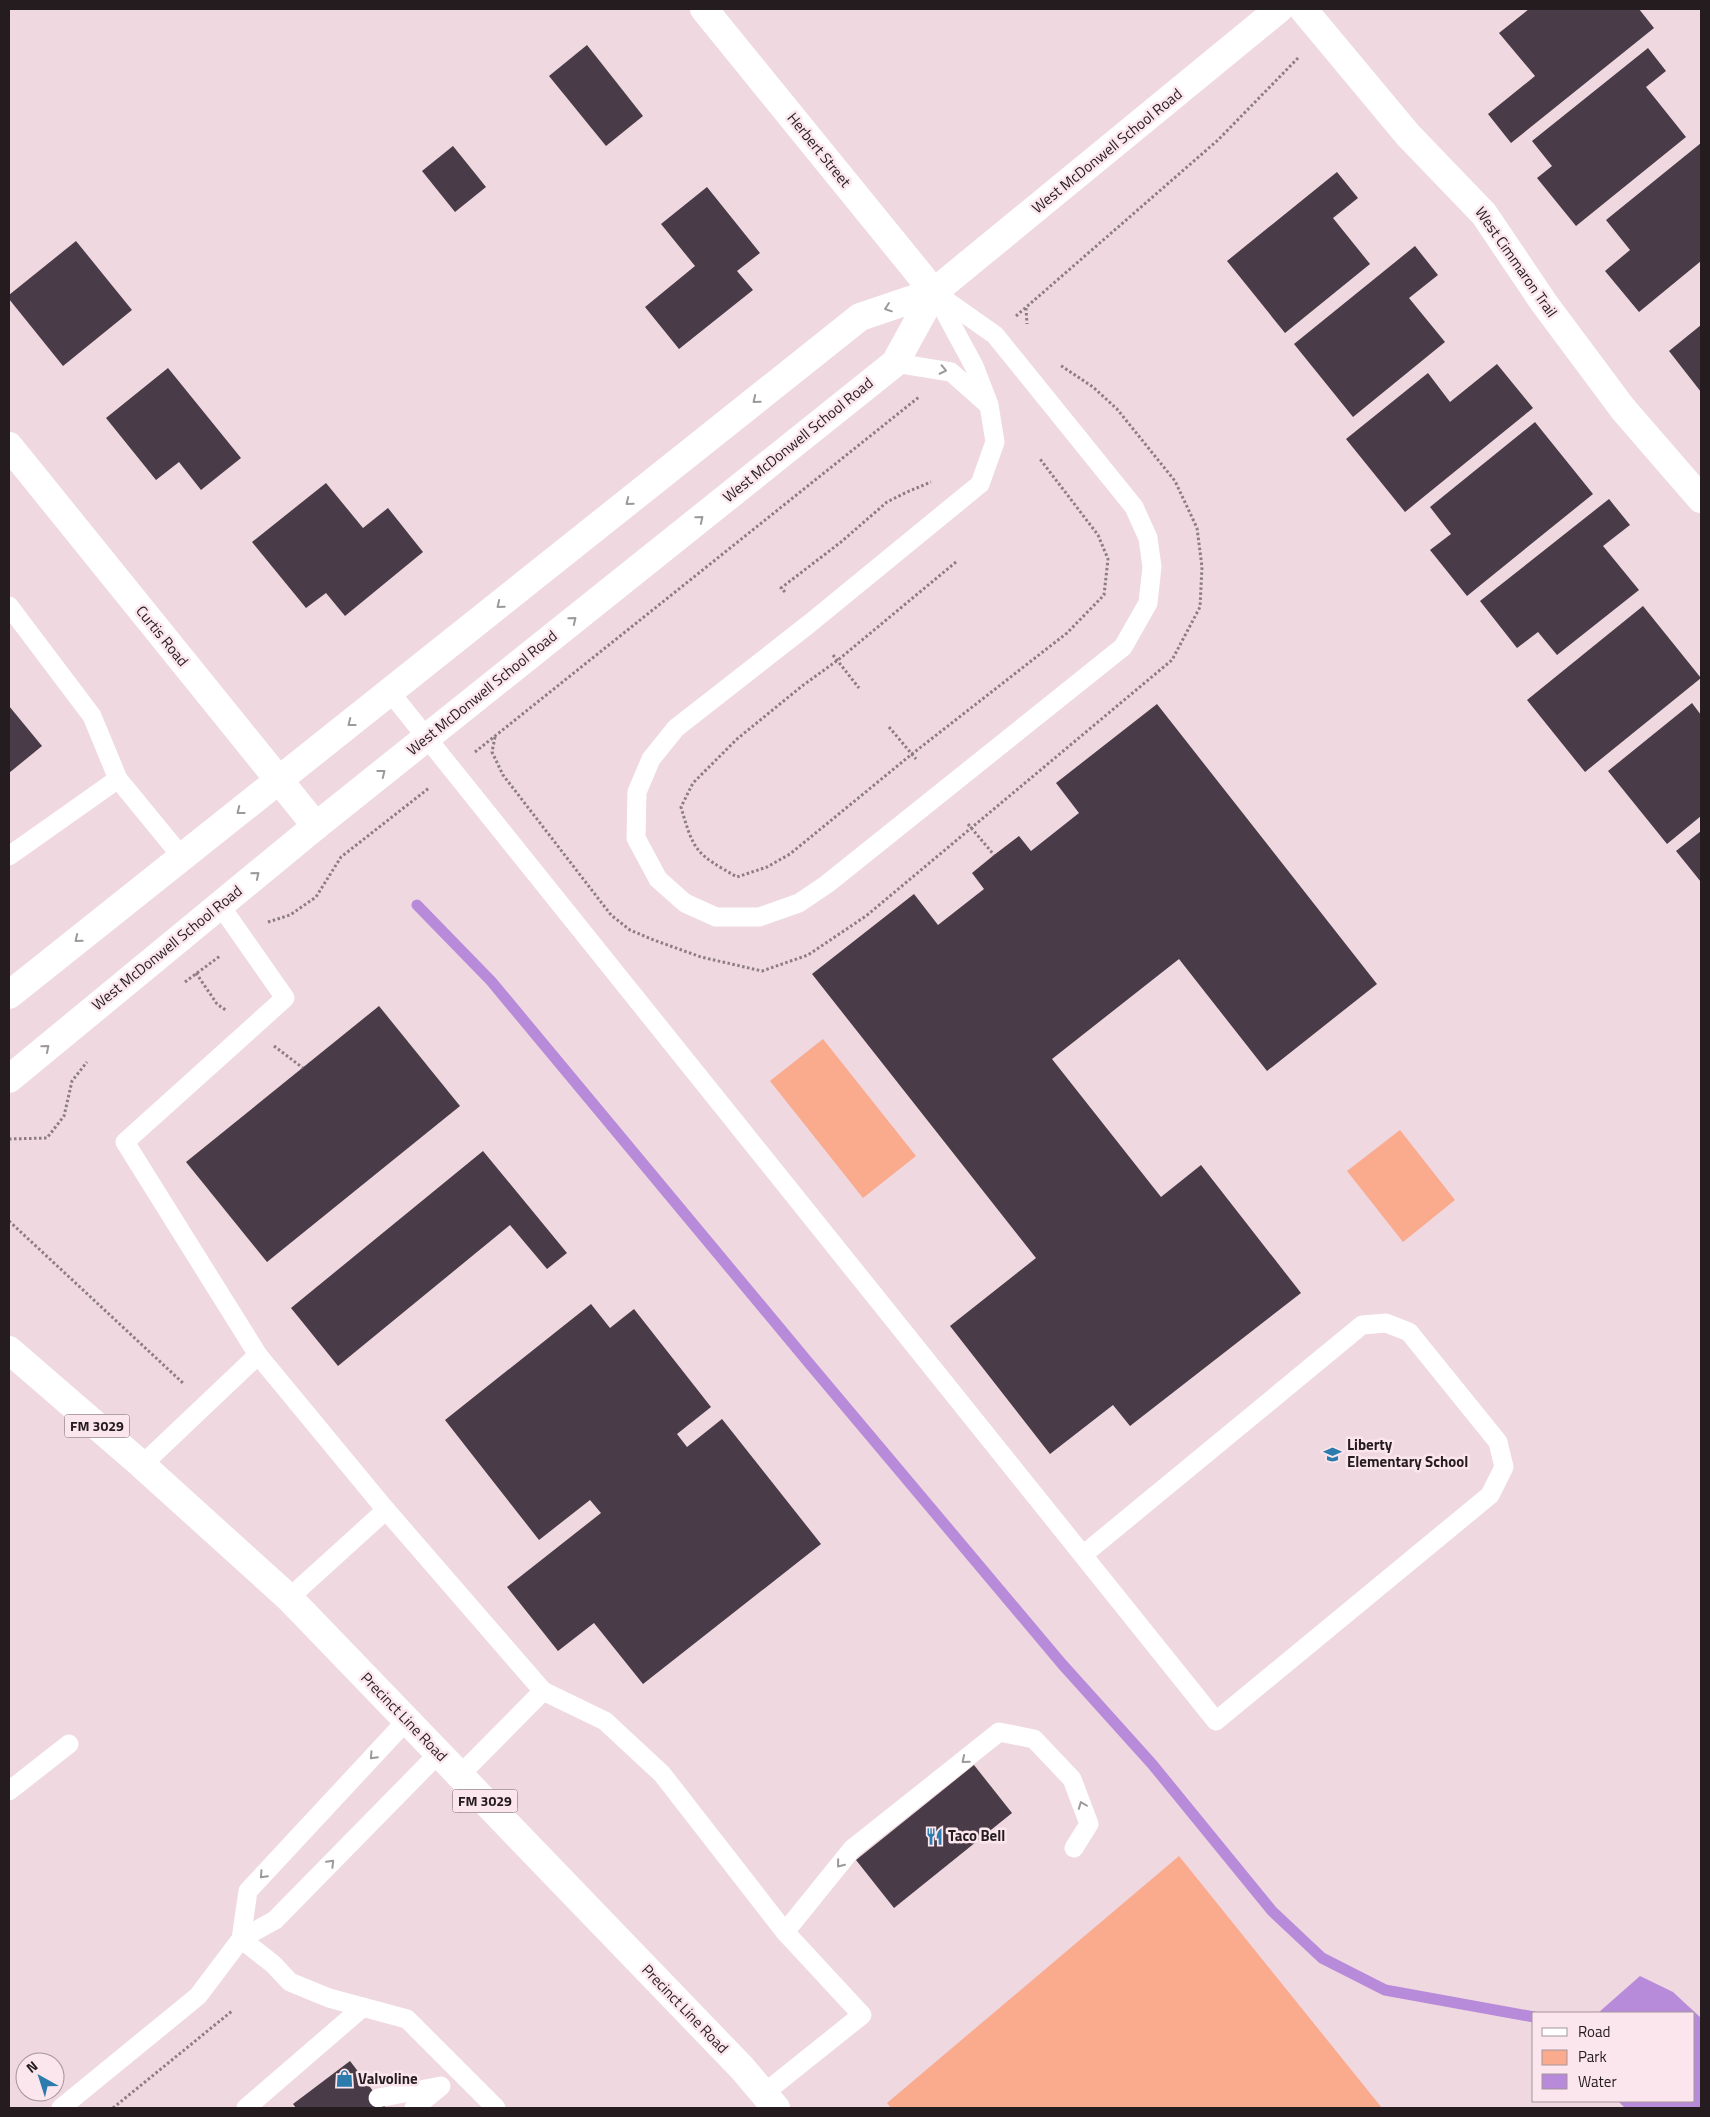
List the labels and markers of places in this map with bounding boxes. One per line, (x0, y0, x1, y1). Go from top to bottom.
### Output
place label: Liberty Elementary School (1347, 1433, 1468, 1473)
school or university icon: Liberty Elementary School (1323, 1444, 1343, 1464)
place label: Taco Bell (948, 1824, 1005, 1847)
restaurant icon: Taco Bell (924, 1826, 944, 1846)
place label: Valvoline (358, 2067, 418, 2090)
shop icon: Valvoline (334, 2069, 354, 2089)

